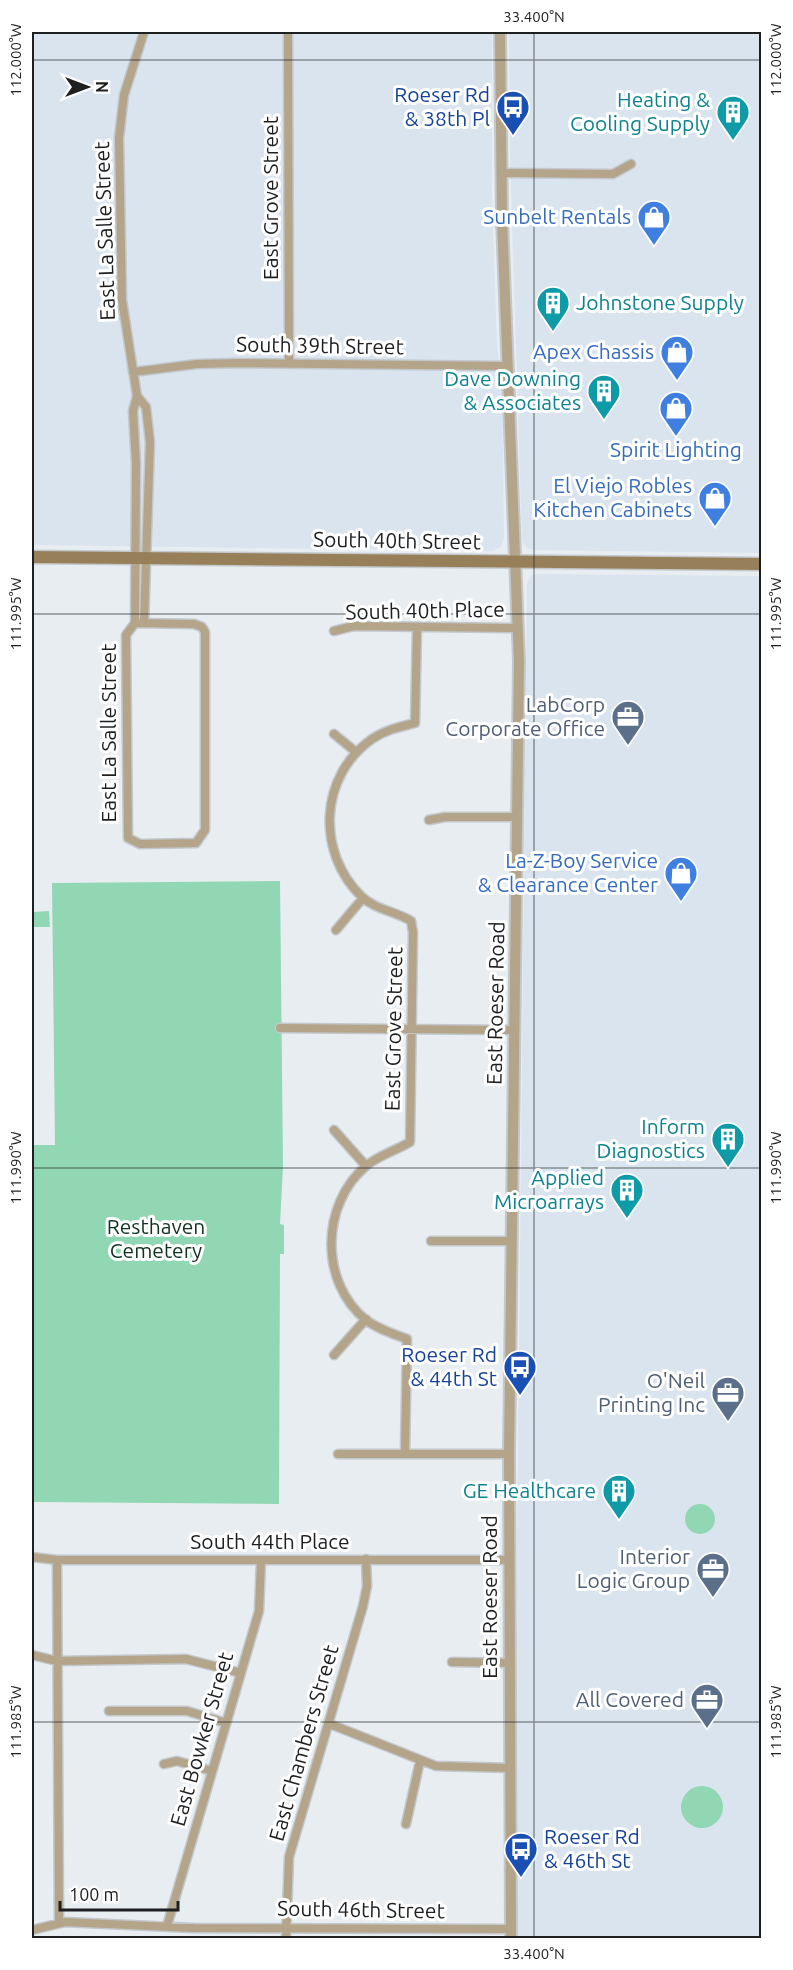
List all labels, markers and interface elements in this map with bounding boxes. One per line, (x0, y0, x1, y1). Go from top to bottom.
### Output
text: 33.400°N (503, 8, 565, 25)
text: 112.000°W (7, 23, 24, 97)
text: 112.000°W (767, 23, 784, 97)
north arrow (57, 57, 117, 117)
text: N (93, 81, 111, 93)
place label: Roeser Rd & 38th Pl (394, 82, 490, 130)
place label: Heating & Cooling Supply (570, 87, 710, 135)
bus stop icon: Roeser Rd & 38th Pl (495, 89, 531, 136)
building icon: Heating & Cooling Supply (715, 94, 751, 141)
street label: East Grove Street (258, 116, 282, 280)
street label: East La Salle Street (89, 141, 119, 321)
shop icon: Sunbelt Rentals (636, 199, 672, 246)
place label: Sunbelt Rentals (483, 204, 631, 228)
building icon: Johnstone Supply (535, 285, 571, 332)
place label: Johnstone Supply (576, 290, 744, 314)
street label: South 39th Street (236, 332, 404, 358)
shop icon: Apex Chassis (659, 334, 695, 381)
place label: Apex Chassis (533, 339, 654, 363)
place label: Dave Downing & Associates (444, 366, 581, 414)
building icon: Dave Downing & Associates (586, 373, 622, 420)
shop icon: Spirit Lighting (658, 390, 694, 437)
place label: Spirit Lighting (610, 437, 742, 461)
place label: El Viejo Robles Kitchen Cabinets (533, 473, 692, 521)
shop icon: El Viejo Robles Kitchen Cabinets (697, 480, 733, 527)
street label: South 40th Street (313, 527, 481, 553)
text: 111.995°W (7, 577, 24, 651)
text: 111.995°W (767, 577, 784, 651)
street label: South 40th Place (345, 597, 505, 623)
street label: East La Salle Street (96, 644, 120, 822)
place label: LabCorp Corporate Office (445, 692, 605, 740)
office icon: LabCorp Corporate Office (610, 699, 646, 746)
place label: La-Z-Boy Service & Clearance Center (478, 848, 658, 896)
shop icon: La-Z-Boy Service & Clearance Center (663, 855, 699, 902)
street label: East Roeser Road (482, 921, 508, 1085)
street label: East Grove Street (380, 947, 406, 1111)
place label: Inform Diagnostics (597, 1114, 705, 1162)
building icon: Inform Diagnostics (710, 1121, 746, 1168)
text: 111.990°W (7, 1131, 24, 1205)
text: 111.990°W (767, 1131, 784, 1205)
place label: Applied Microarrays (494, 1165, 604, 1213)
building icon: Applied Microarrays (609, 1172, 645, 1219)
park label: Resthaven Cemetery (107, 1214, 205, 1262)
place label: Roeser Rd & 44th St (401, 1342, 497, 1390)
bus stop icon: Roeser Rd & 44th St (502, 1349, 538, 1396)
place label: O'Neil Printing Inc (598, 1368, 705, 1416)
office icon: O'Neil Printing Inc (710, 1375, 746, 1422)
building icon: GE Healthcare (601, 1473, 637, 1520)
place label: GE Healthcare (463, 1478, 596, 1502)
street label: East Roeser Road (477, 1515, 501, 1679)
street label: South 44th Place (190, 1529, 350, 1553)
place label: Interior Logic Group (577, 1544, 690, 1592)
office icon: Interior Logic Group (695, 1551, 731, 1598)
street label: East Chambers Street (264, 1642, 343, 1844)
street label: East Bowker Street (165, 1649, 237, 1828)
office icon: All Covered (689, 1682, 725, 1729)
text: 111.985°W (7, 1685, 24, 1759)
text: 111.985°W (767, 1685, 784, 1759)
place label: All Covered (576, 1687, 684, 1711)
place label: Roeser Rd & 46th St (544, 1824, 640, 1872)
bus stop icon: Roeser Rd & 46th St (503, 1831, 539, 1878)
scale bar (60, 1874, 178, 1912)
text: 100 m (69, 1884, 119, 1904)
street label: South 46th Street (277, 1896, 445, 1922)
text: 33.400°N (503, 1945, 565, 1962)

